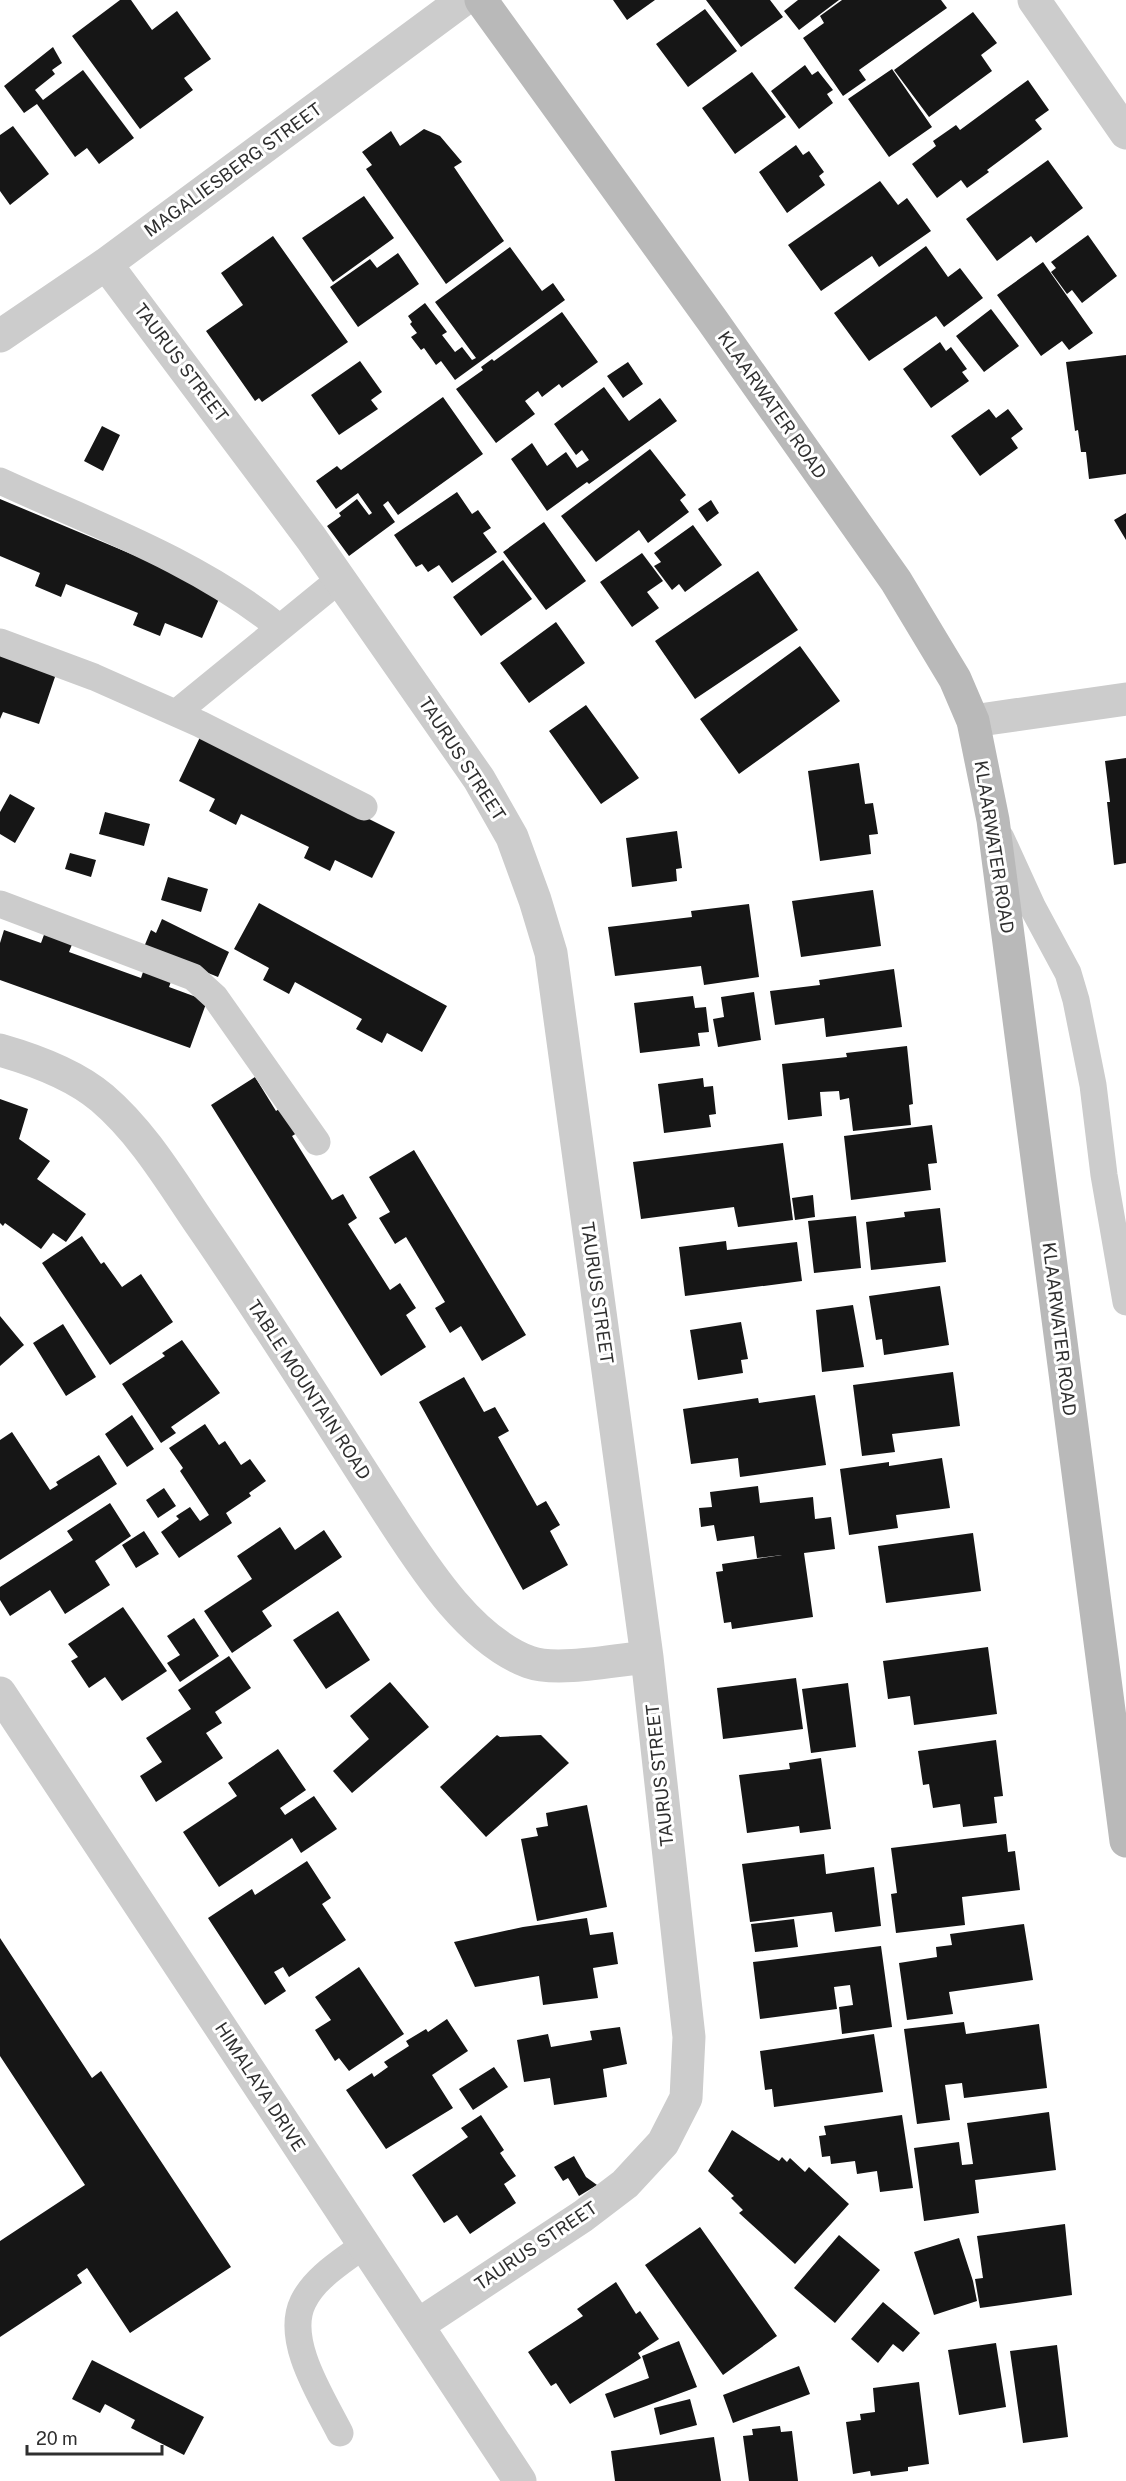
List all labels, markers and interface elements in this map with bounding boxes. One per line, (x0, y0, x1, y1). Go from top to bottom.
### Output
street label: MAGALIESBERG STREET (140, 98, 326, 241)
street label: TAURUS STREET (130, 299, 233, 426)
street label: KLAARWATER ROAD (714, 327, 831, 482)
street label: TAURUS STREET (415, 693, 510, 825)
street label: KLAARWATER ROAD (970, 759, 1019, 935)
street label: TAURUS STREET (577, 1221, 618, 1365)
street label: KLAARWATER ROAD (1038, 1241, 1081, 1417)
street label: TABLE MOUNTAIN ROAD (243, 1296, 375, 1483)
street label: TAURUS STREET (642, 1703, 677, 1847)
street label: HIMALAYA DRIVE (211, 2018, 310, 2155)
street label: TAURUS STREET (471, 2197, 601, 2294)
scale bar (27, 2418, 162, 2456)
text: 20 m (36, 2428, 78, 2449)

